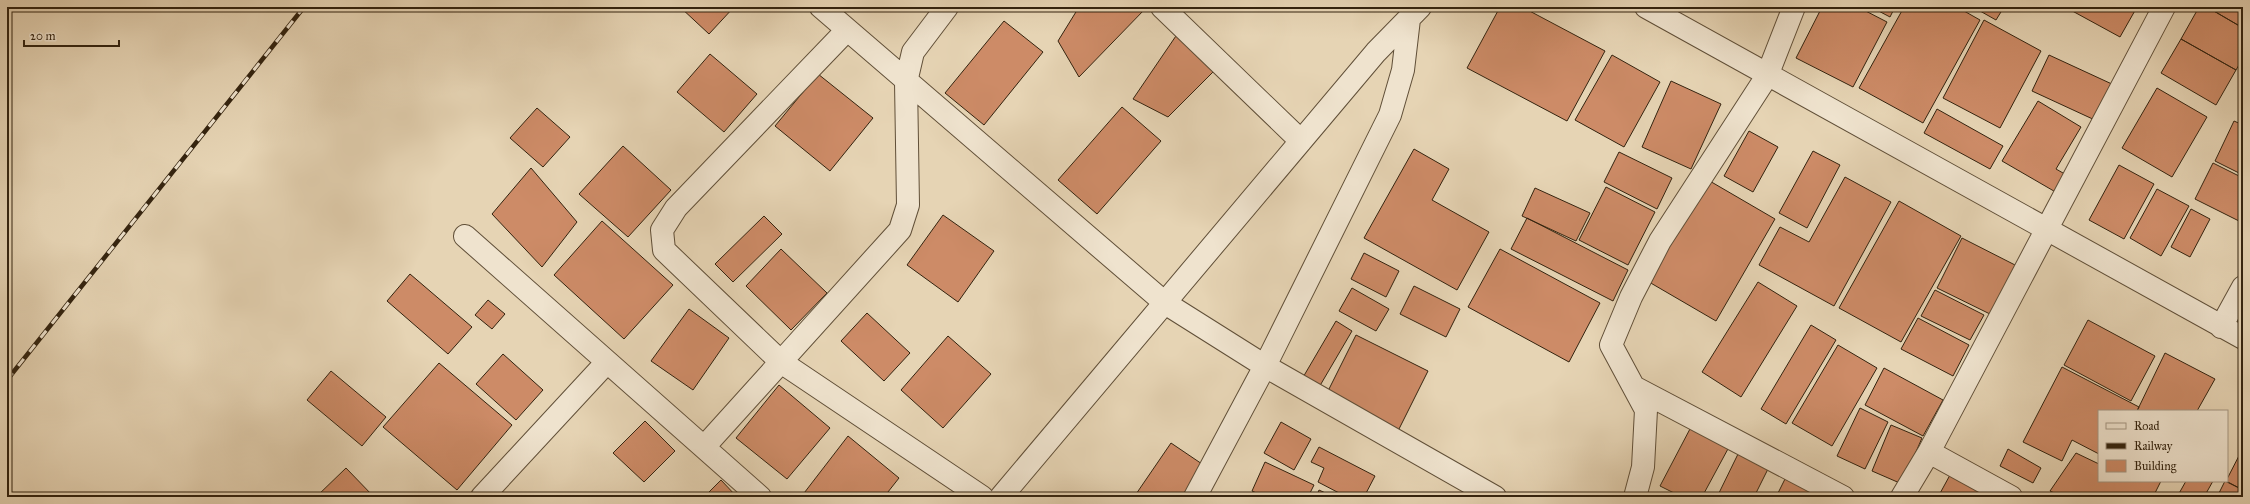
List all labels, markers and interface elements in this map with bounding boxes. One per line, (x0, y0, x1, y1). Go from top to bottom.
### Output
scale bar (24, 22, 119, 48)
text: 20 m (30, 29, 56, 43)
legend (2098, 410, 2228, 482)
text: Road (2134, 419, 2160, 433)
text: Railway (2134, 439, 2173, 453)
text: Building (2134, 459, 2177, 474)

